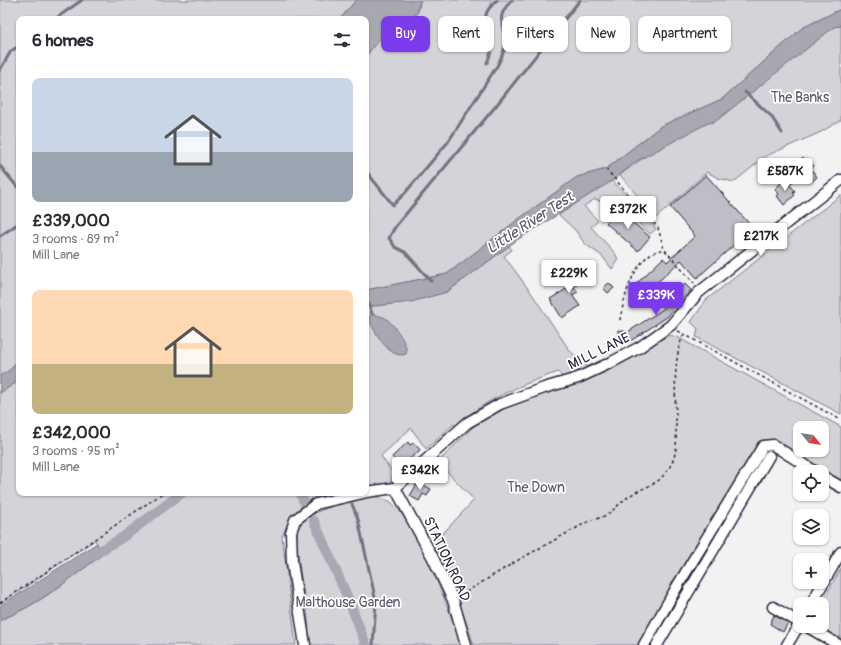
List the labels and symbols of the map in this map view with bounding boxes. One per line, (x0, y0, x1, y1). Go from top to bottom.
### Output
park label: The Banks (771, 89, 830, 106)
pin: £587K (757, 158, 813, 192)
water label: Little River Test (483, 187, 579, 258)
pin: £372K (600, 196, 656, 230)
pin: £217K (733, 223, 789, 257)
pin: £229K (541, 260, 597, 294)
pin: £339K (628, 282, 684, 316)
street label: MILL LANE (565, 329, 633, 373)
north arrow (793, 421, 829, 457)
pin: £342K (392, 457, 448, 491)
park label: The Down (507, 479, 565, 496)
street label: STATION ROAD (420, 514, 474, 604)
park label: Malthouse Garden (296, 594, 401, 611)

